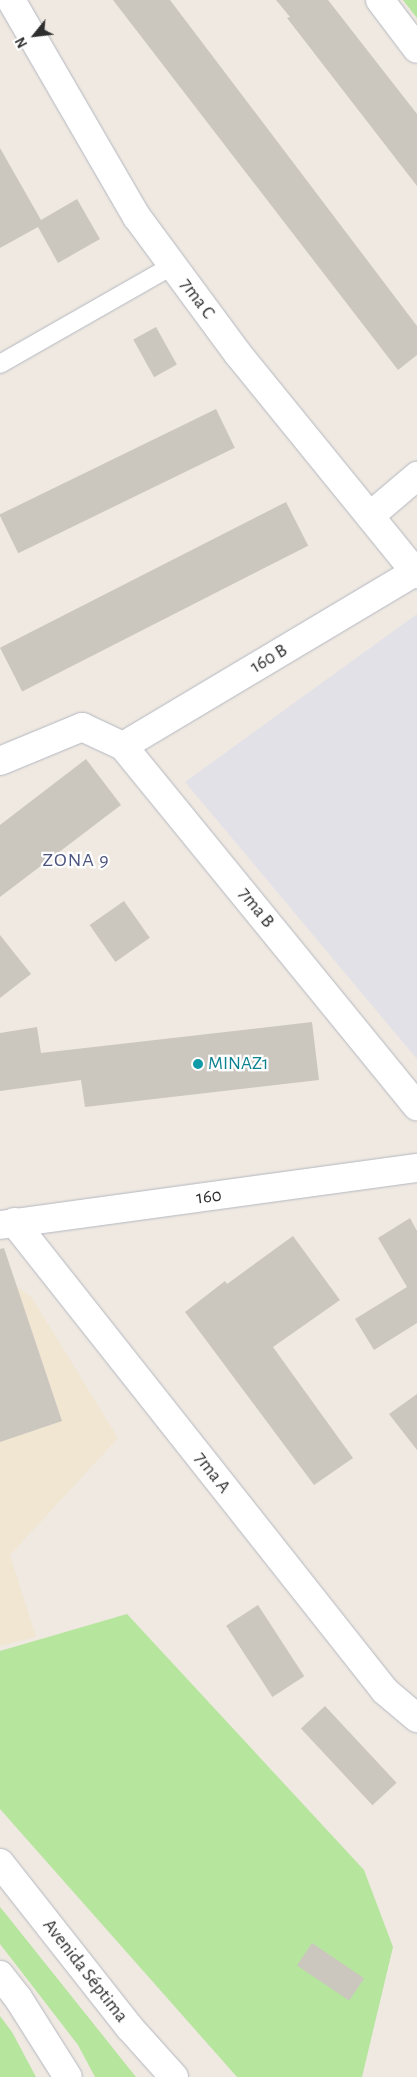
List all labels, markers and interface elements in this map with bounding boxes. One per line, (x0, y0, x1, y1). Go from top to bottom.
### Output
north arrow (10, 10, 60, 60)
text: N (13, 35, 30, 50)
street label: 7ma C (174, 274, 220, 324)
street label: 160 B (246, 639, 292, 679)
district label: ZONA 9 (42, 848, 110, 872)
street label: 7ma B (233, 883, 279, 933)
place label: MINAZ1 (208, 1053, 269, 1075)
marker: MINAZ1 (192, 1058, 204, 1070)
street label: 160 (195, 1184, 223, 1210)
street label: 7ma A (189, 1448, 235, 1498)
street label: Avenida Séptima (38, 1915, 132, 2027)

